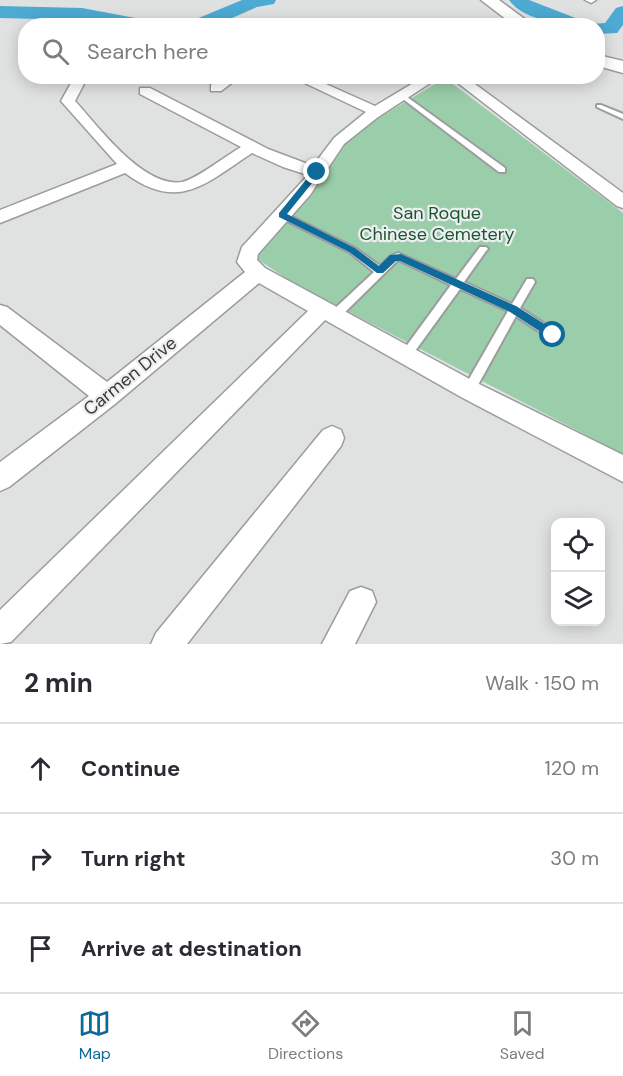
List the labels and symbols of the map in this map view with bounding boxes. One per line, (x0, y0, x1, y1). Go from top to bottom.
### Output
route end (303, 158, 329, 184)
park label: San Roque Chinese Cemetery (360, 201, 514, 246)
route start (539, 321, 565, 347)
street label: Carmen Drive (78, 331, 182, 421)

